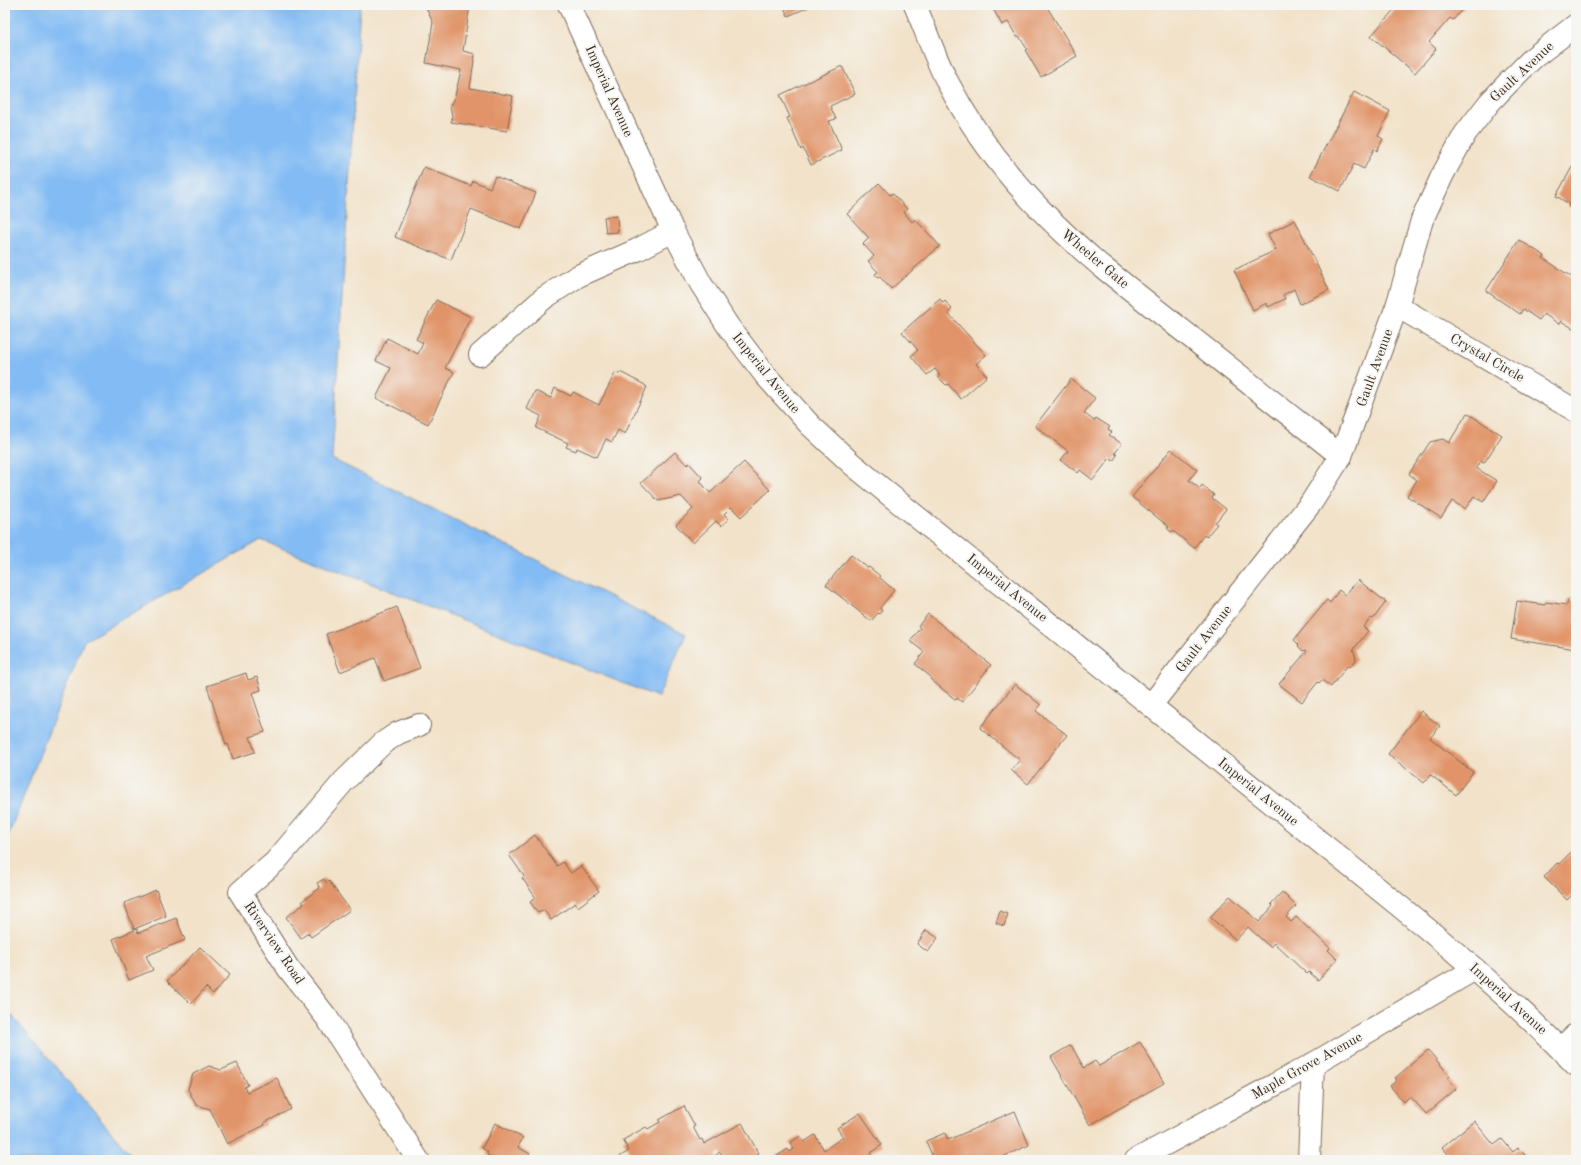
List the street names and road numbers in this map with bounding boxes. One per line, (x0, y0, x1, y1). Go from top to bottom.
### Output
street label: Gault Avenue (1487, 39, 1557, 105)
street label: Imperial Avenue (582, 43, 636, 139)
street label: Wheeler Gate (1058, 227, 1132, 291)
street label: Gault Avenue (1354, 327, 1396, 409)
street label: Imperial Avenue (729, 330, 803, 416)
street label: Crystal Circle (1447, 331, 1527, 385)
street label: Imperial Avenue (964, 551, 1050, 625)
street label: Gault Avenue (1173, 603, 1235, 675)
street label: Imperial Avenue (1215, 755, 1301, 829)
street label: Riverview Road (241, 899, 307, 987)
street label: Imperial Avenue (1467, 961, 1549, 1037)
street label: Maple Grove Avenue (1249, 1030, 1365, 1102)

